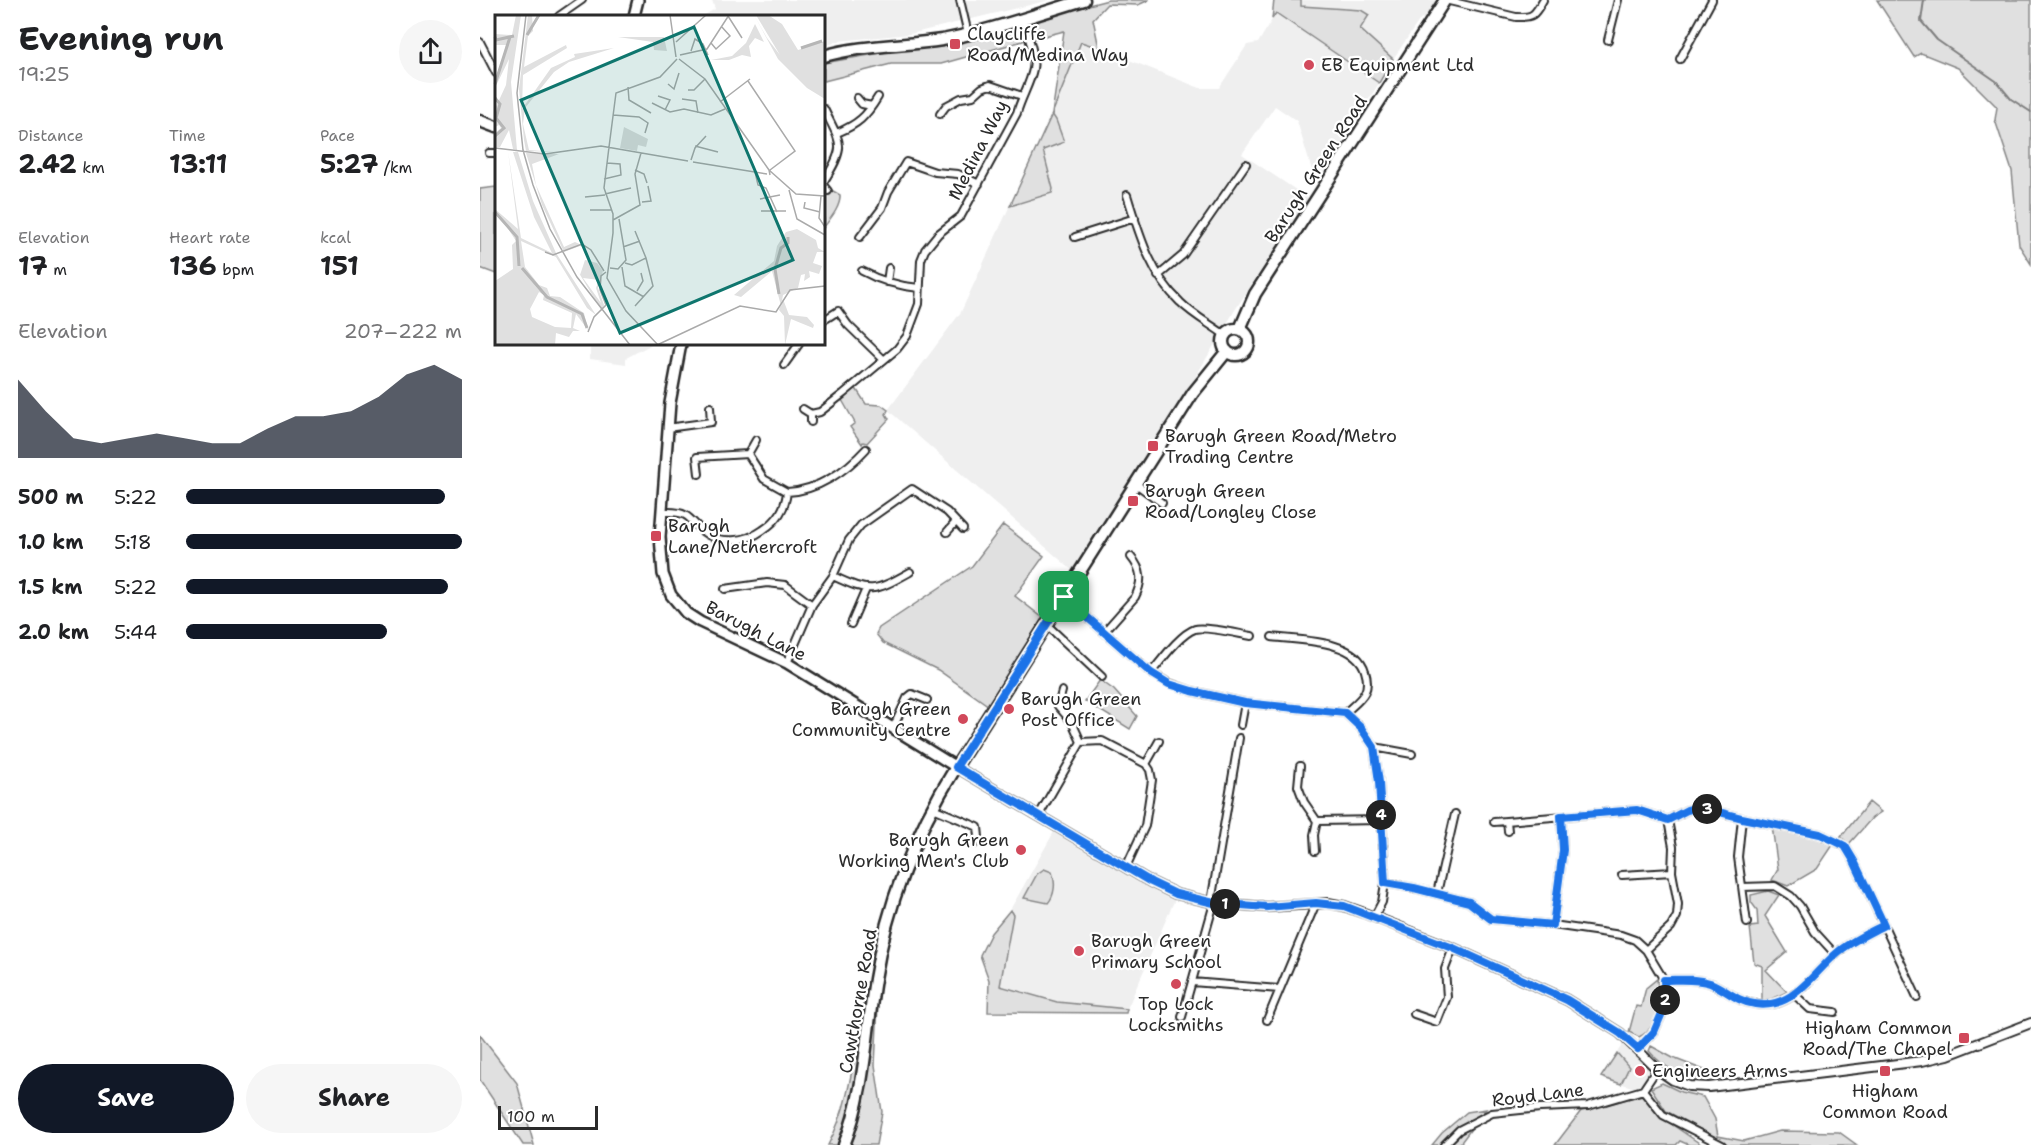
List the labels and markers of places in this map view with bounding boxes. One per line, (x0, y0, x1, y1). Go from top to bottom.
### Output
place label: Claycliffe Road/Medina Way (967, 22, 1129, 67)
marker: Claycliffe Road/Medina Way (948, 37, 962, 51)
place label: EB Equipment Ltd (1321, 53, 1474, 77)
marker: EB Equipment Ltd (1302, 58, 1316, 72)
place label: Barugh Green Road/Metro Trading Centre (1165, 424, 1397, 469)
marker: Barugh Green Road/Metro Trading Centre (1146, 439, 1160, 453)
place label: Barugh Green Road/Longley Close (1145, 479, 1317, 524)
marker: Barugh Green Road/Longley Close (1126, 494, 1140, 508)
place label: Barugh Lane/Nethercroft (668, 514, 818, 559)
marker: Barugh Lane/Nethercroft (649, 529, 663, 543)
pin (1038, 571, 1089, 622)
place label: Barugh Green Post Office (1021, 687, 1141, 732)
place label: Barugh Green Community Centre (792, 697, 951, 742)
marker: Barugh Green Post Office (1002, 702, 1016, 716)
marker: Barugh Green Community Centre (956, 712, 970, 726)
pin: 3 (1692, 794, 1722, 824)
pin: 4 (1366, 800, 1396, 830)
place label: Barugh Green Working Men's Club (838, 828, 1009, 873)
marker: Barugh Green Working Men's Club (1014, 843, 1028, 857)
pin: 1 (1210, 889, 1240, 919)
place label: Barugh Green Primary School (1091, 929, 1222, 974)
marker: Barugh Green Primary School (1072, 944, 1086, 958)
marker: Top Lock Locksmiths (1169, 977, 1183, 991)
pin: 2 (1650, 985, 1680, 1015)
place label: Top Lock Locksmiths (1128, 992, 1224, 1037)
place label: Higham Common Road/The Chapel (1803, 1016, 1953, 1061)
marker: Higham Common Road/The Chapel (1957, 1031, 1971, 1045)
place label: Engineers Arms (1652, 1059, 1788, 1083)
marker: Engineers Arms (1633, 1064, 1647, 1078)
marker: Higham Common Road (1878, 1064, 1892, 1078)
place label: Higham Common Road (1822, 1079, 1948, 1124)

